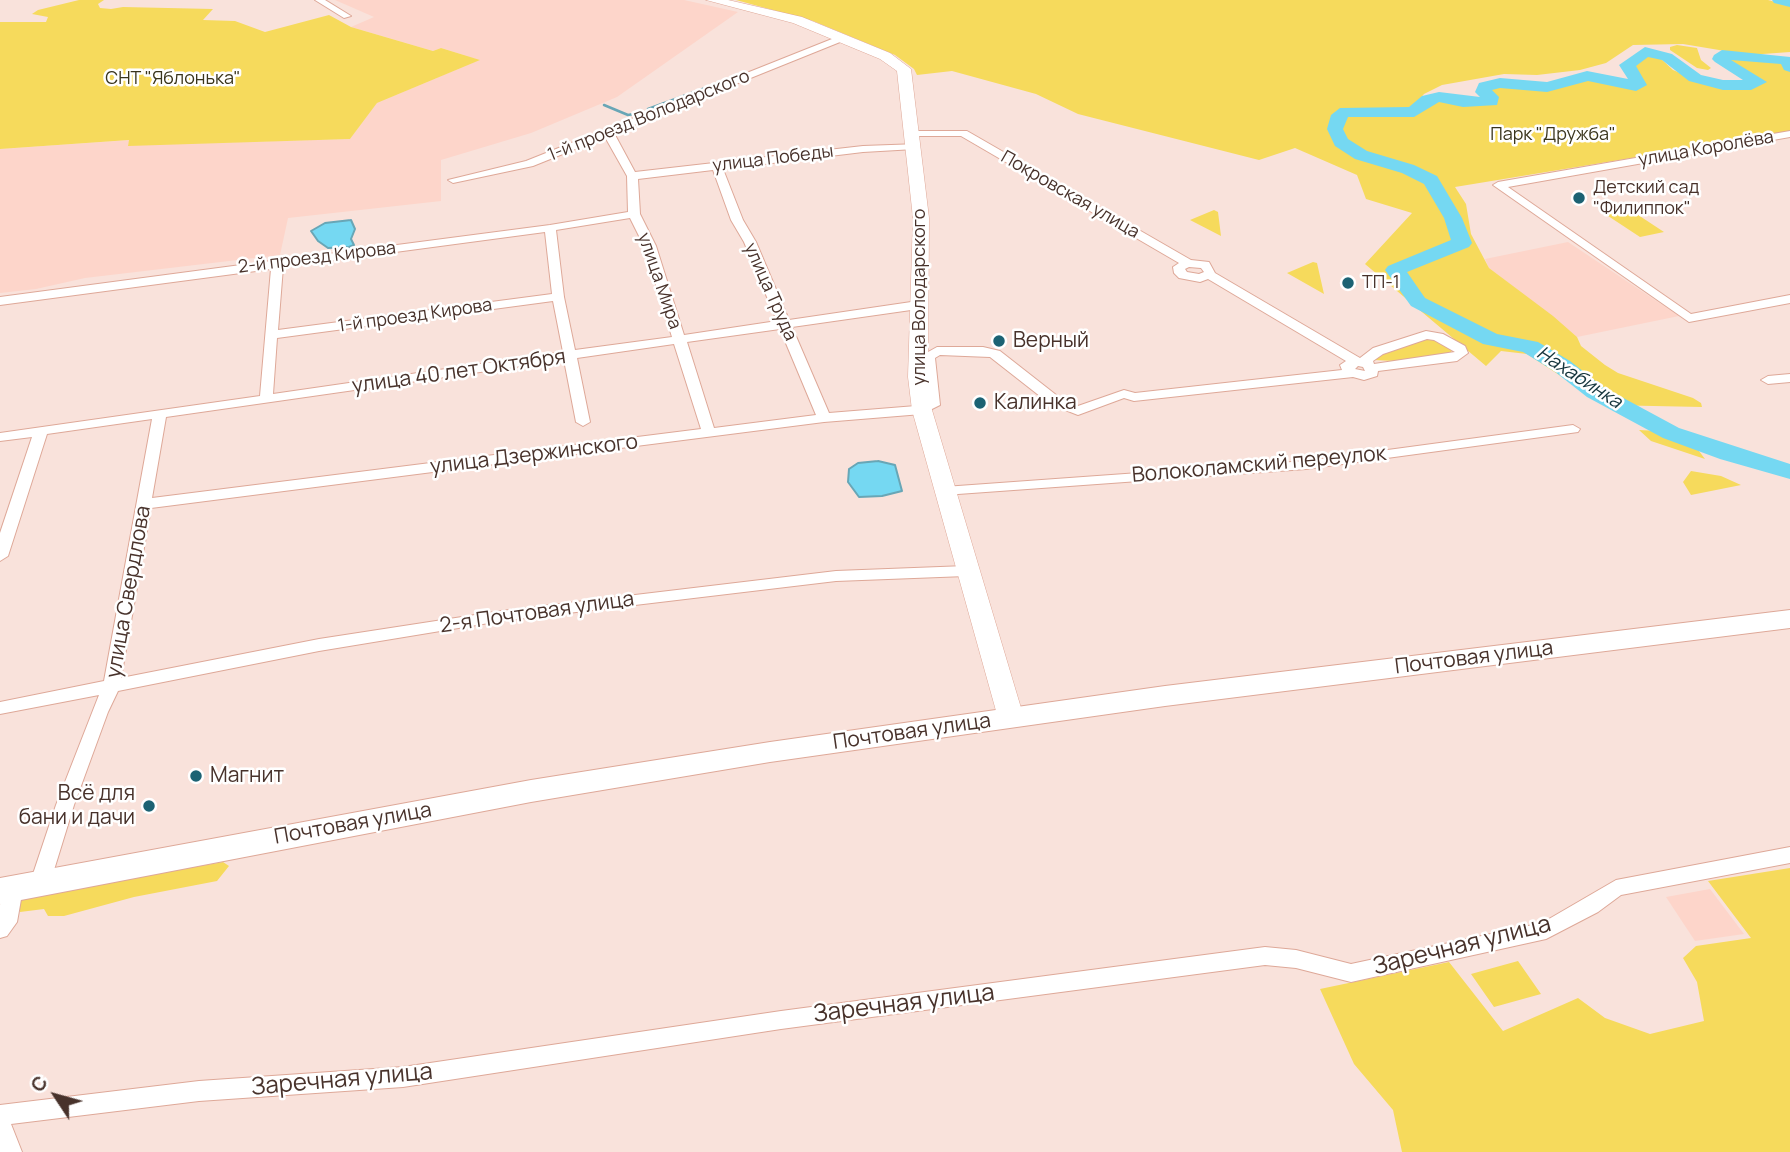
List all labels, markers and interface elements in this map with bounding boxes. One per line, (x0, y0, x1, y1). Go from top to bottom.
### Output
street label: 1-й проезд Володарского (545, 66, 753, 166)
park label: СНТ "Яблонька" (105, 68, 241, 90)
park label: Парк "Дружба" (1490, 124, 1616, 146)
street label: улица Королёва (1637, 126, 1775, 172)
street label: улица Победы (711, 141, 835, 177)
street label: Покровская улица (997, 147, 1143, 243)
place label: Детский сад "Филиппок" (1593, 177, 1699, 220)
marker: Детский сад "Филиппок" (1571, 190, 1587, 206)
street label: улица Володарского (909, 209, 931, 385)
street label: улица Мира (632, 230, 686, 332)
street label: 2-й проезд Кирова (237, 238, 397, 278)
street label: улица Труда (739, 240, 801, 344)
place label: ТП-1 (1362, 272, 1400, 294)
marker: ТП-1 (1340, 275, 1356, 291)
street label: 1-й проезд Кирова (337, 294, 493, 338)
place label: Верный (1013, 328, 1089, 354)
marker: Верный (991, 333, 1007, 349)
water label: Нахабинка (1532, 342, 1626, 414)
street label: улица 40 лет Октября (350, 345, 568, 399)
place label: Калинка (994, 390, 1077, 416)
marker: Калинка (972, 395, 988, 411)
street label: улица Дзержинского (429, 430, 639, 480)
street label: Волоколамский переулок (1131, 441, 1387, 489)
street label: улица Свердлова (101, 504, 157, 680)
street label: 2-я Почтовая улица (438, 587, 636, 639)
street label: Почтовая улица (1393, 636, 1555, 680)
street label: Почтовая улица (831, 708, 993, 756)
place label: Магнит (210, 763, 284, 789)
marker: Магнит (188, 768, 204, 784)
place label: Всё для бани и дачи (19, 781, 135, 831)
marker: Всё для бани и дачи (141, 798, 157, 814)
street label: Почтовая улица (272, 798, 434, 850)
street label: Заречная улица (1370, 910, 1554, 982)
street label: Заречная улица (812, 979, 996, 1029)
street label: Заречная улица (250, 1058, 434, 1102)
north arrow (21, 1061, 91, 1131)
text: С (24, 1070, 54, 1097)

